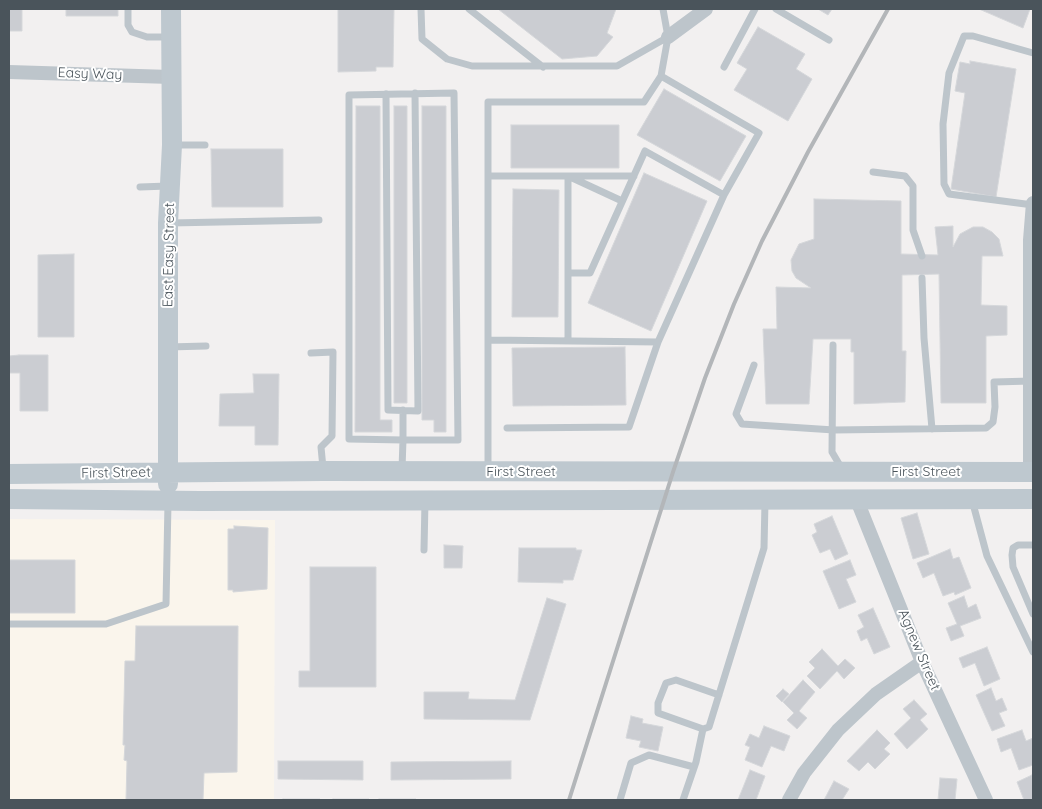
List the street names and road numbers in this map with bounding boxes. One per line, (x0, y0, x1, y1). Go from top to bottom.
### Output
street label: Easy Way (57, 64, 123, 84)
street label: East Easy Street (160, 203, 178, 307)
street label: First Street (81, 464, 151, 482)
street label: First Street (486, 464, 556, 480)
street label: First Street (891, 464, 961, 480)
street label: Agnew Street (894, 607, 944, 693)

